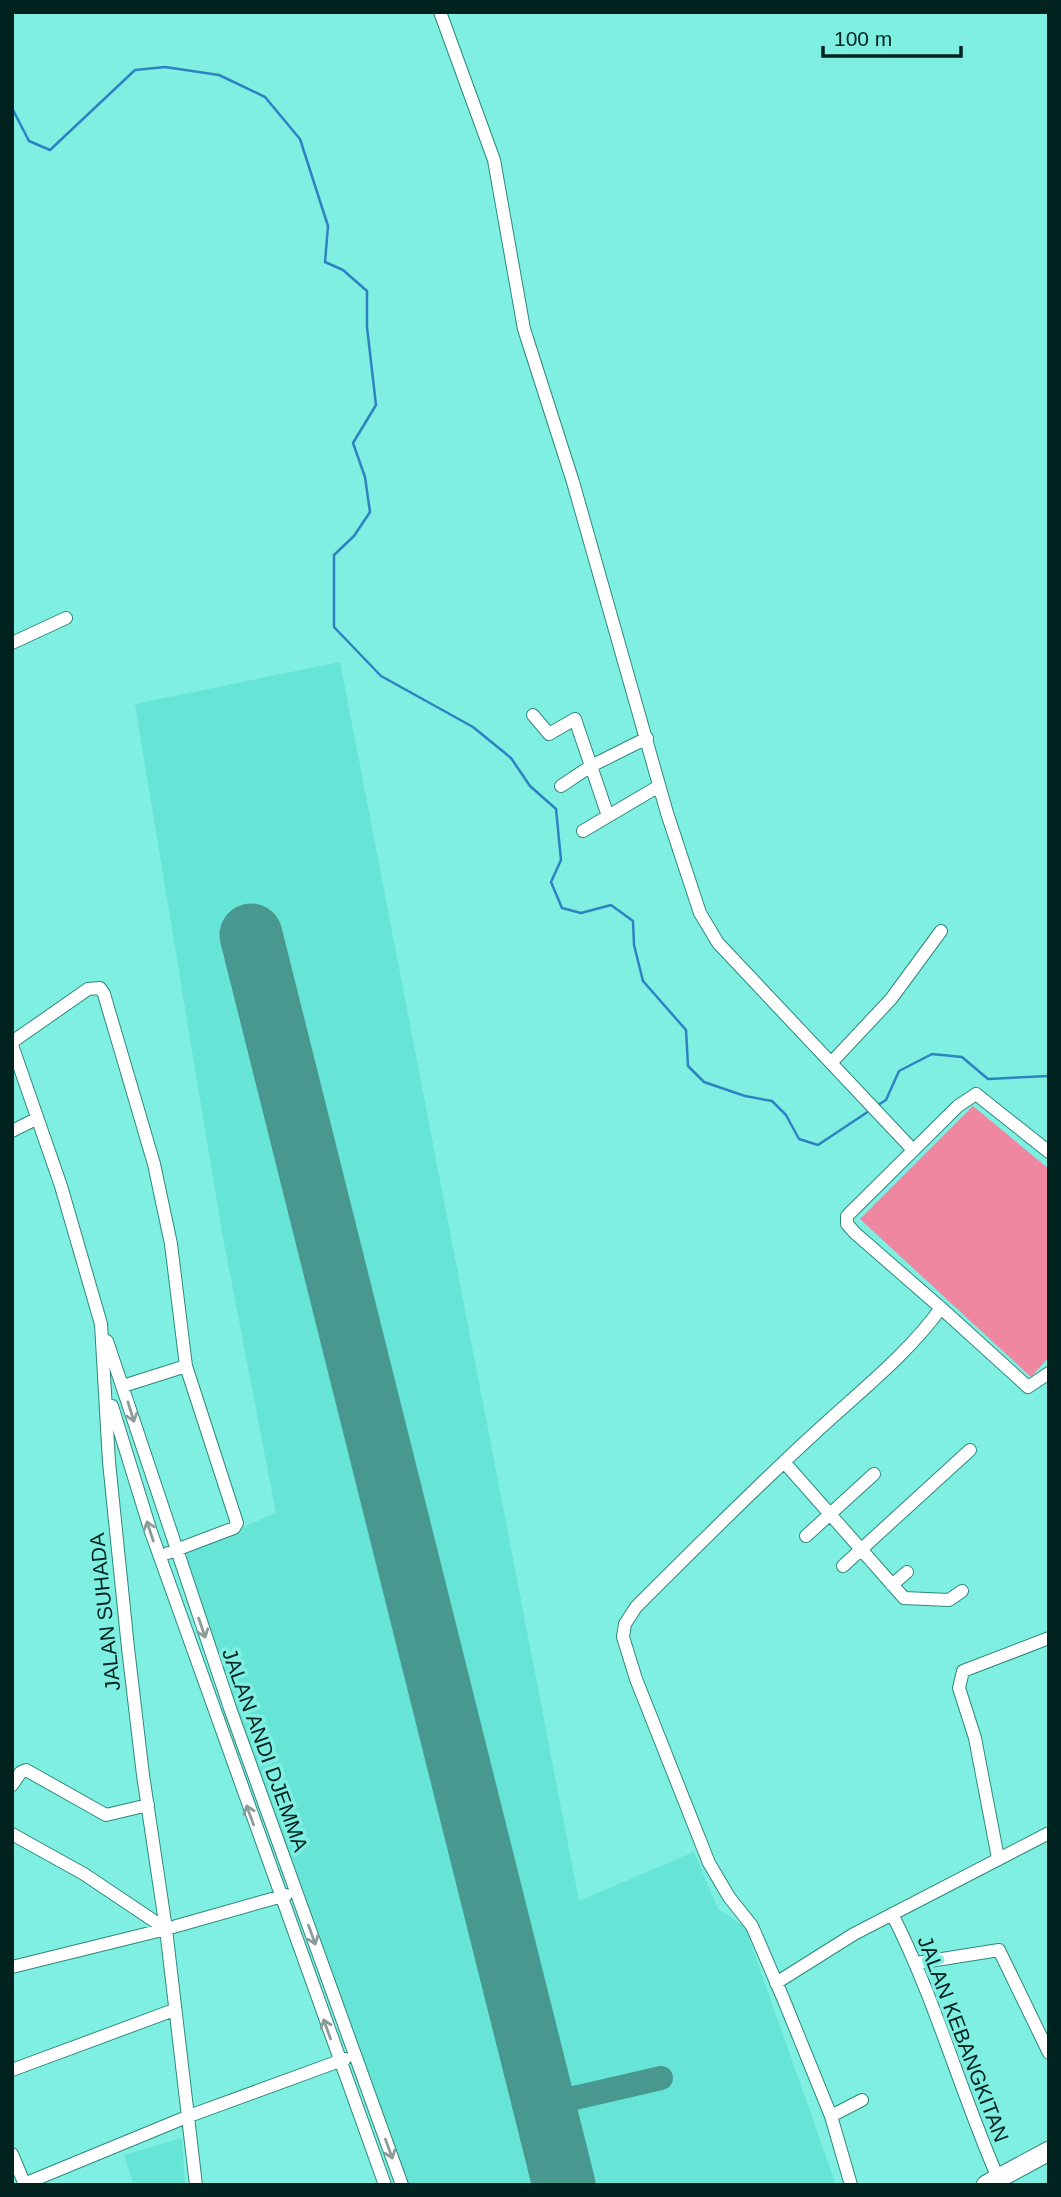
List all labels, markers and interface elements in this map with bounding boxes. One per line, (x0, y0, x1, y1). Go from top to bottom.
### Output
scale bar (823, 14, 961, 58)
text: 100 m (834, 27, 892, 50)
one-way arrow (126, 1401, 139, 1423)
one-way arrow (143, 1520, 156, 1542)
street label: JALAN SUHADA (85, 1532, 124, 1692)
one-way arrow (197, 1617, 209, 1639)
street label: JALAN ANDI DJEMMA (218, 1645, 313, 1855)
one-way arrow (243, 1804, 256, 1826)
one-way arrow (306, 1923, 319, 1945)
street label: JALAN KEBANGKITAN (913, 1932, 1013, 2145)
one-way arrow (320, 2018, 332, 2040)
one-way arrow (384, 2137, 396, 2159)

